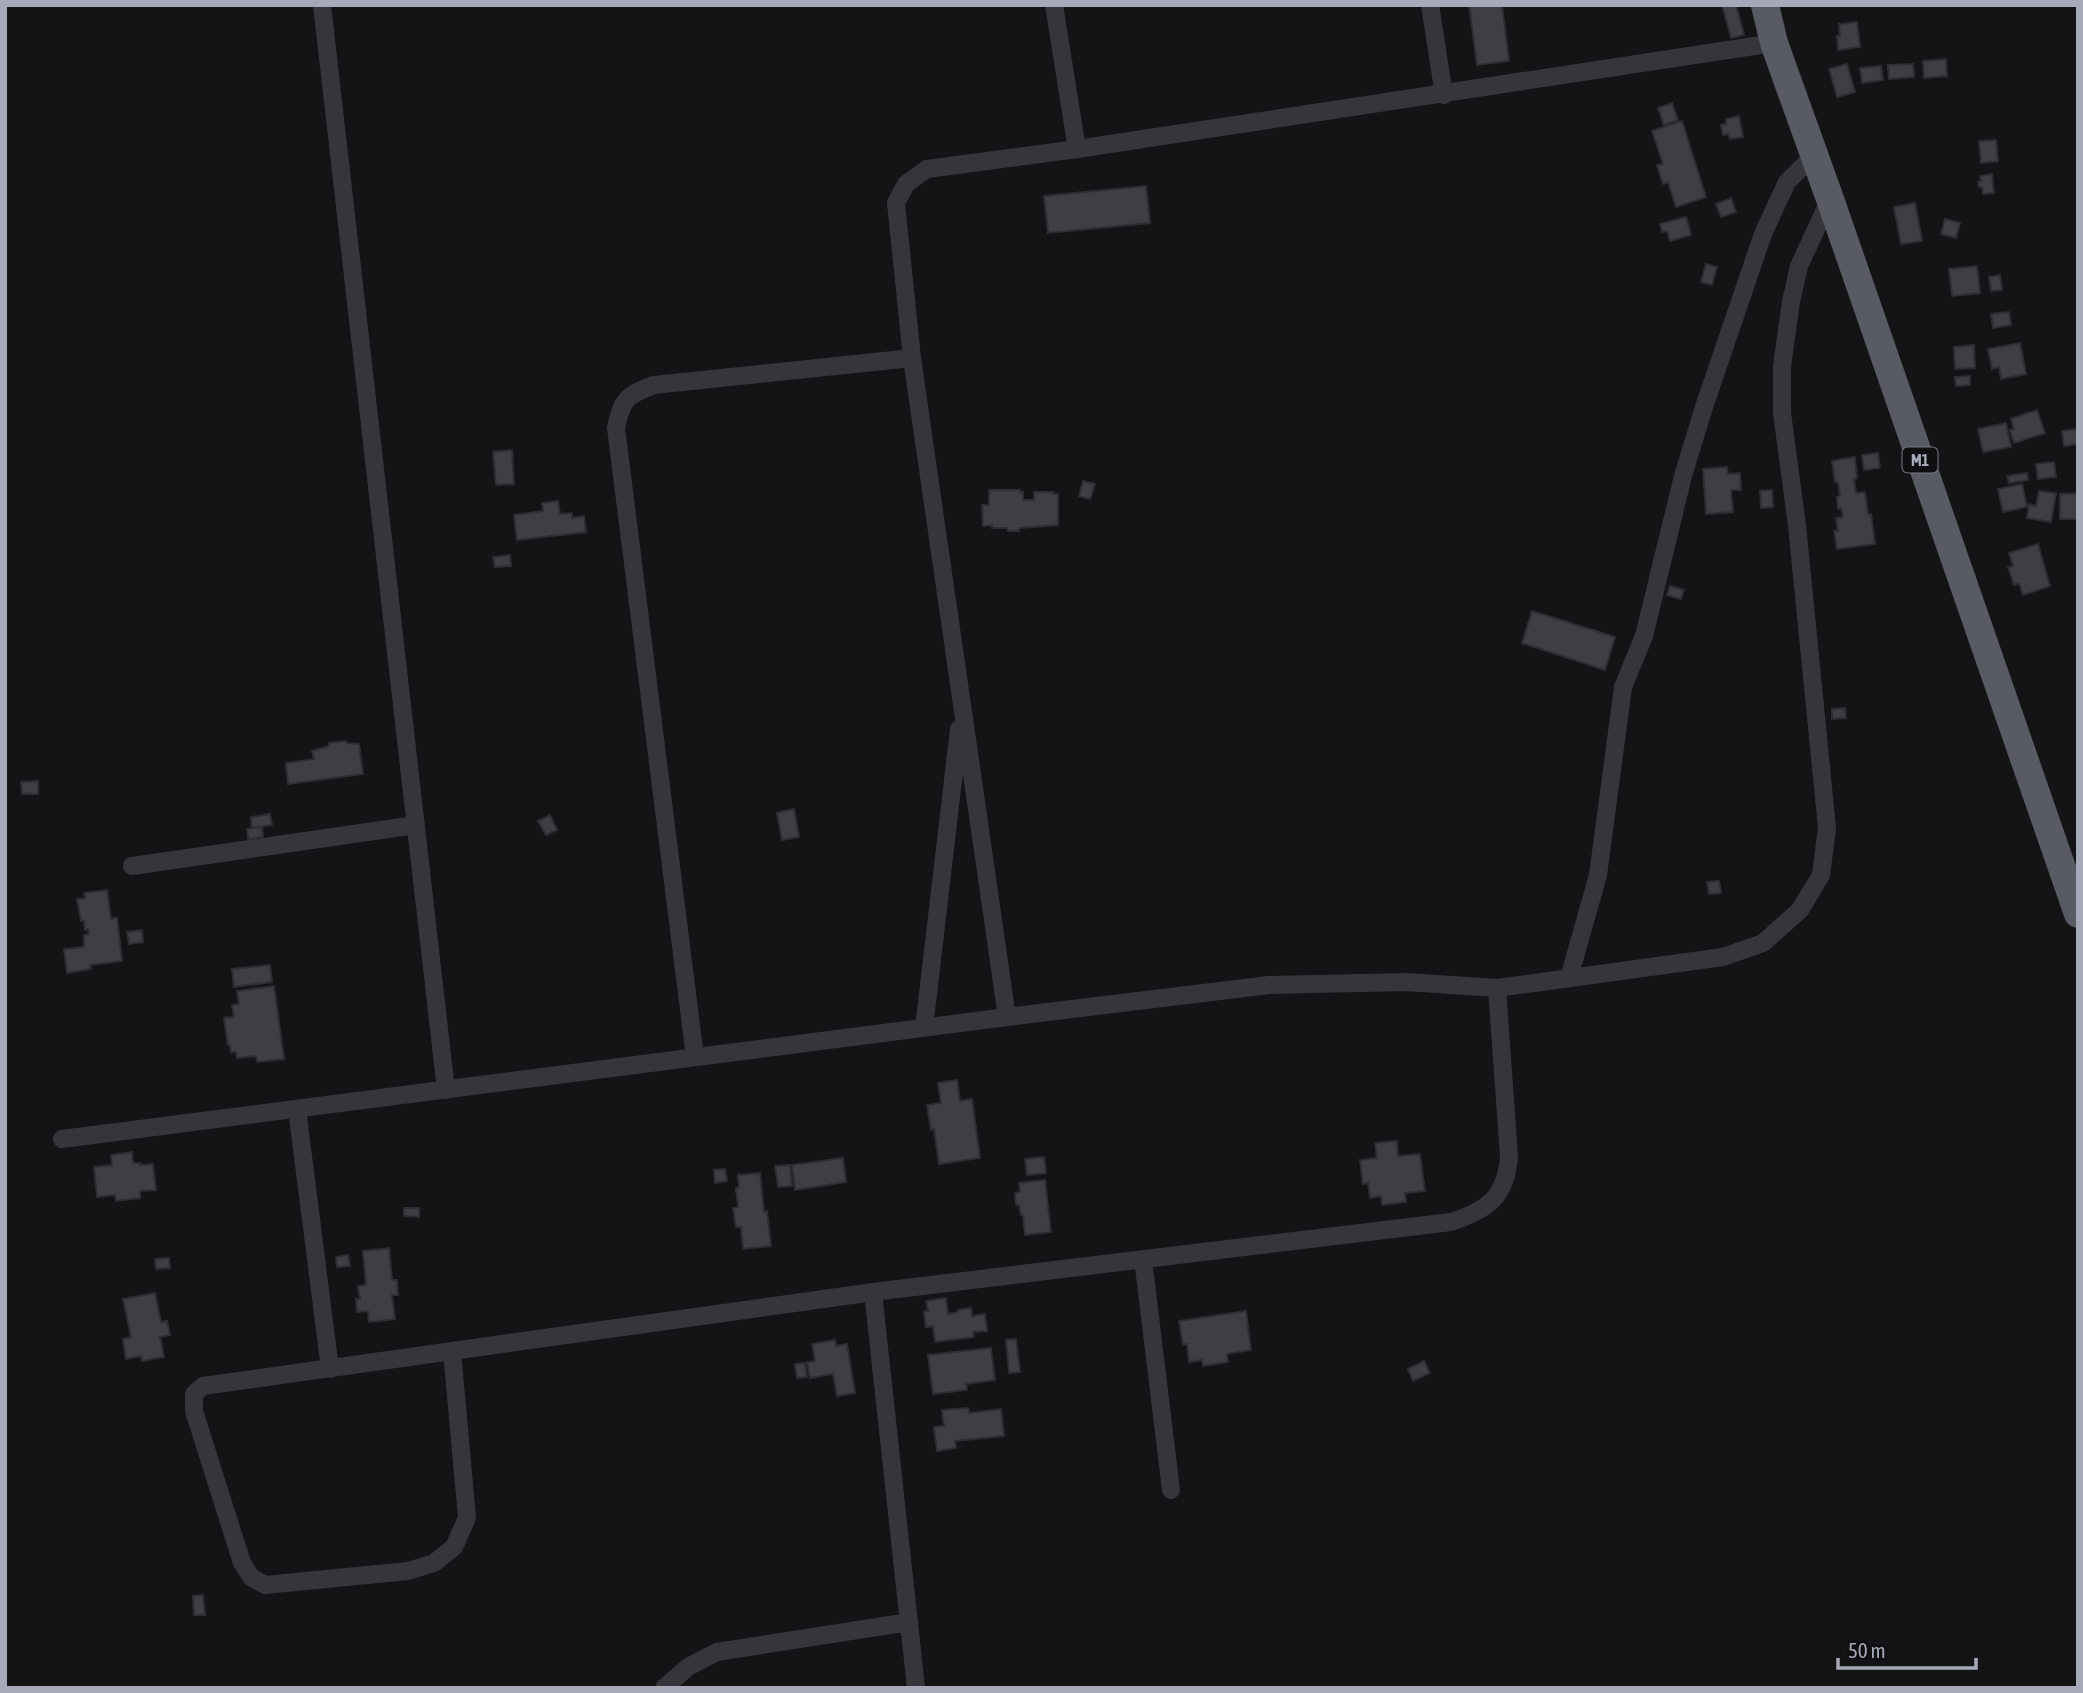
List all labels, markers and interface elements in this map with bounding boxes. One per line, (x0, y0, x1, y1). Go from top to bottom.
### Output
road number: M1 (1902, 447, 1938, 472)
scale bar (1838, 1626, 1976, 1670)
text: 50 m (1848, 1638, 1886, 1662)

